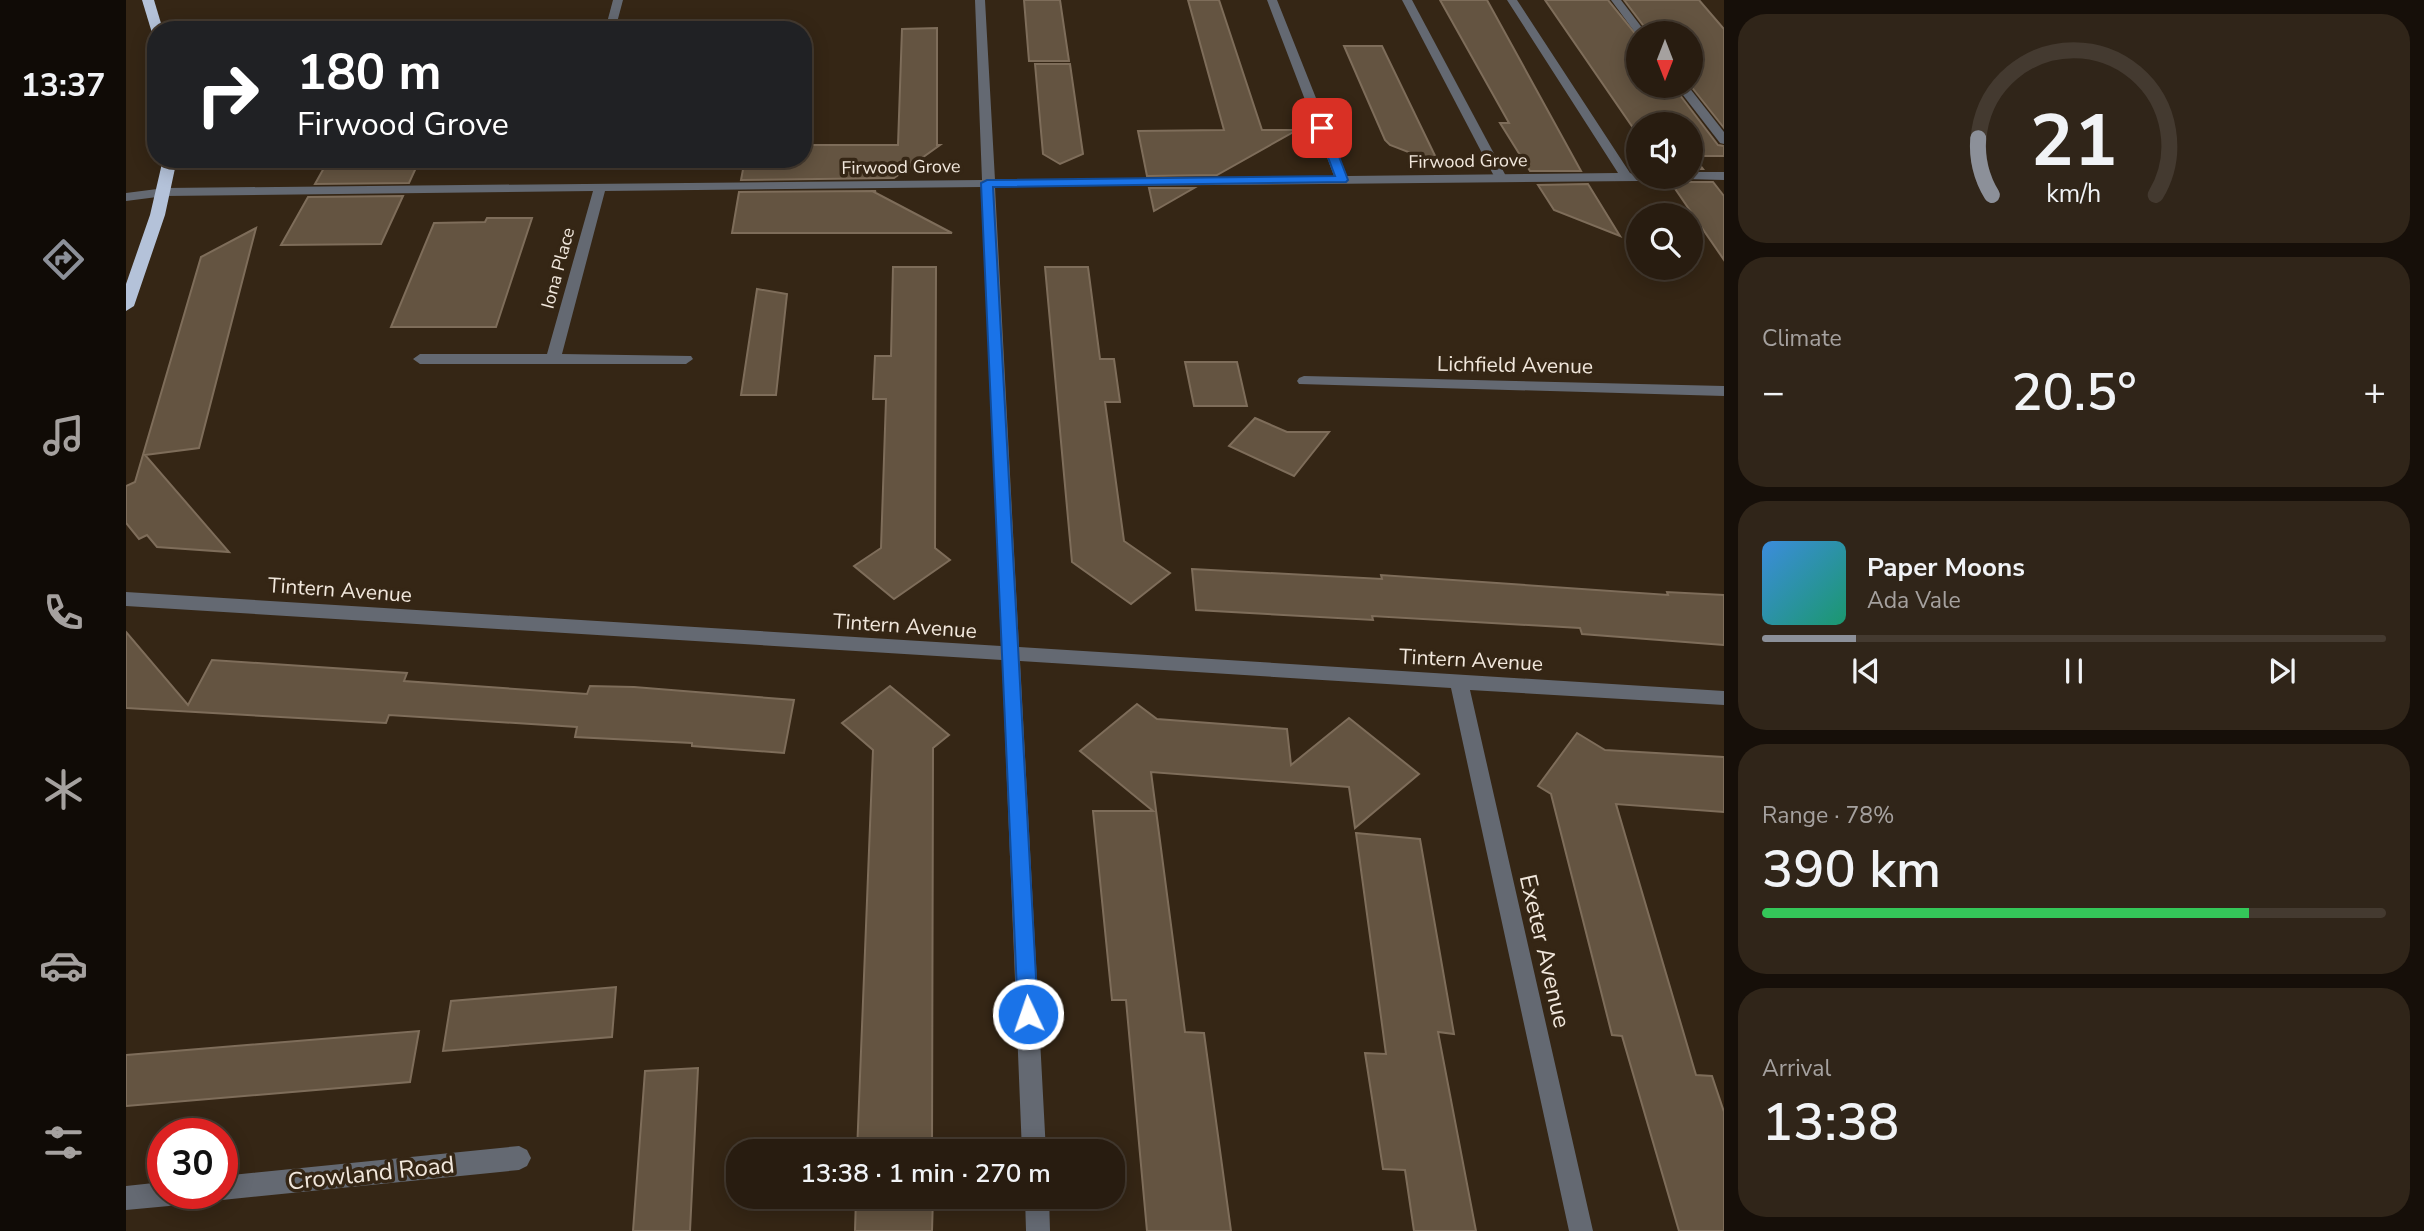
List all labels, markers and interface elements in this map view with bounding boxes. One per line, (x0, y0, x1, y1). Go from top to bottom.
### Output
north arrow (1626, 21, 1703, 98)
map controls (1626, 21, 1703, 280)
text: 180 m (297, 39, 441, 106)
icon: right (182, 49, 273, 140)
text: 13:37 (21, 64, 105, 107)
text: 21 (2030, 91, 2118, 191)
pin (1292, 98, 1352, 158)
text: Firwood Grove (297, 103, 509, 146)
icon: arrive (1303, 109, 1341, 147)
button: sound (1626, 112, 1703, 189)
street label: Firwood Grove (1408, 148, 1528, 174)
street label: Firwood Grove (841, 154, 961, 180)
text: km/h (2046, 177, 2102, 211)
button: search (1626, 203, 1703, 280)
street label: Iona Place (536, 225, 580, 311)
icon: directions (39, 235, 88, 284)
text: Climate (1762, 323, 1842, 354)
street label: Lichfield Avenue (1437, 350, 1593, 380)
text: 20.5° (2011, 357, 2137, 428)
text: − (1762, 367, 1785, 418)
text: + (2363, 367, 2386, 418)
icon: music (39, 411, 88, 460)
text: Paper Moons (1867, 550, 2025, 585)
street label: Tintern Avenue (267, 571, 413, 609)
text: Ada Vale (1867, 585, 1961, 616)
icon: phone (39, 588, 88, 637)
street label: Tintern Avenue (832, 607, 978, 645)
street label: Tintern Avenue (1398, 642, 1544, 678)
icon: previous (1847, 652, 1885, 690)
icon: pause (2055, 652, 2093, 690)
icon: next (2263, 652, 2301, 690)
icon: climate (39, 765, 88, 814)
text: Range · 78% (1762, 800, 1894, 831)
text: 390 km (1762, 834, 1941, 905)
street label: Exeter Avenue (1512, 871, 1578, 1031)
icon: car (39, 941, 88, 990)
position arrow (991, 977, 1065, 1051)
text: Arrival (1762, 1053, 1831, 1084)
text: 13:38 (1762, 1087, 1899, 1158)
icon: filters (39, 1118, 88, 1167)
speed limit sign: 30 (147, 1118, 238, 1209)
street label: Crowland Road (286, 1148, 456, 1198)
text: 13:38 · 1 min · 270 m (800, 1156, 1051, 1191)

